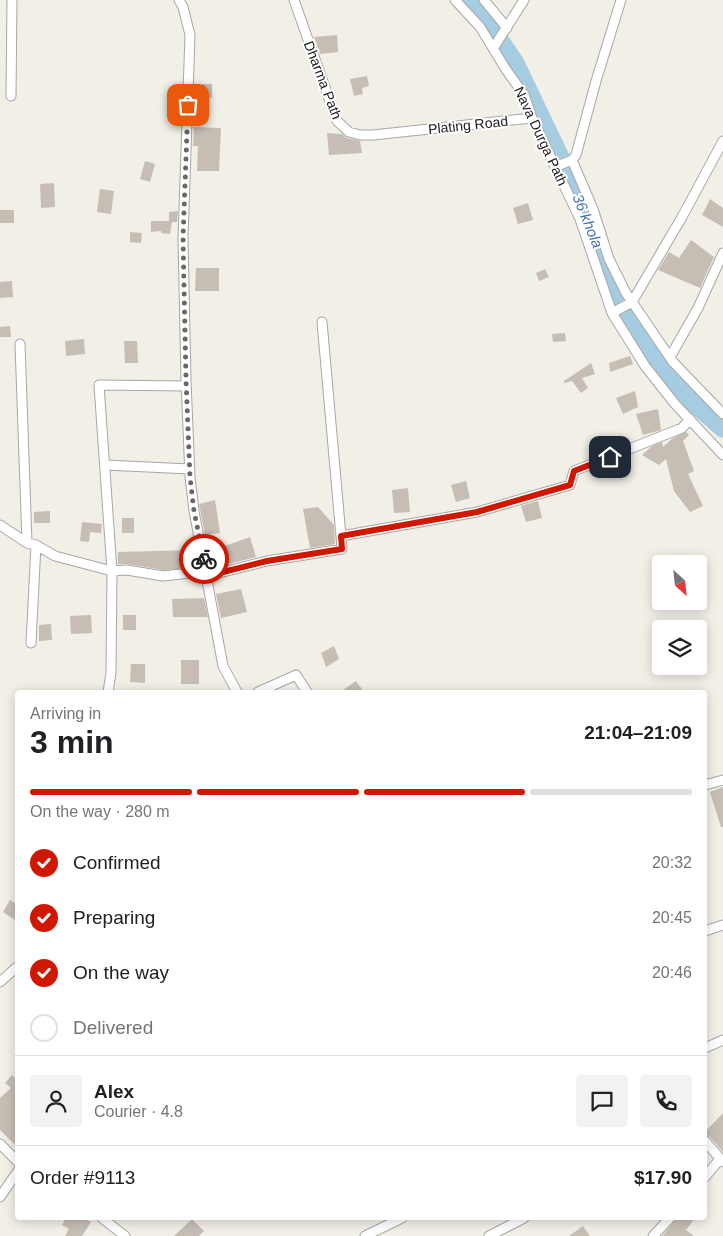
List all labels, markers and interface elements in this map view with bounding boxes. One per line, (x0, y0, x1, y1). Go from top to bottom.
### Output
street label: Dharma Path (301, 39, 345, 121)
pin (167, 84, 209, 126)
street label: Nava Durga Path (511, 84, 571, 188)
icon: bag (174, 91, 202, 119)
street label: Plating Road (427, 113, 509, 137)
water label: 36 khola (569, 192, 607, 250)
pin (589, 436, 631, 478)
icon: home (596, 443, 624, 471)
courier (179, 534, 229, 584)
icon: bike (190, 545, 218, 573)
north arrow (652, 555, 708, 610)
map controls (652, 555, 707, 675)
button: layers (652, 620, 707, 675)
text: Arriving in (30, 705, 101, 722)
text: 21:04–21:09 (584, 722, 692, 743)
text: 3 min (30, 724, 114, 760)
text: On the way · 280 m (30, 803, 170, 820)
icon: check (30, 849, 58, 877)
text: Confirmed (73, 852, 161, 873)
text: 20:32 (652, 854, 692, 871)
icon: check (30, 904, 58, 932)
text: Preparing (73, 907, 155, 928)
text: 20:45 (652, 909, 692, 926)
icon: check (30, 959, 58, 987)
text: On the way (73, 962, 169, 983)
text: 20:46 (652, 964, 692, 981)
text: Delivered (73, 1017, 153, 1038)
button: person (30, 1075, 82, 1127)
button: chat (576, 1075, 628, 1127)
button: phone (640, 1075, 692, 1127)
text: Alex (94, 1081, 134, 1102)
text: Courier · 4.8 (94, 1103, 183, 1120)
text: Order #9113 (30, 1167, 135, 1188)
text: $17.90 (634, 1167, 692, 1188)

